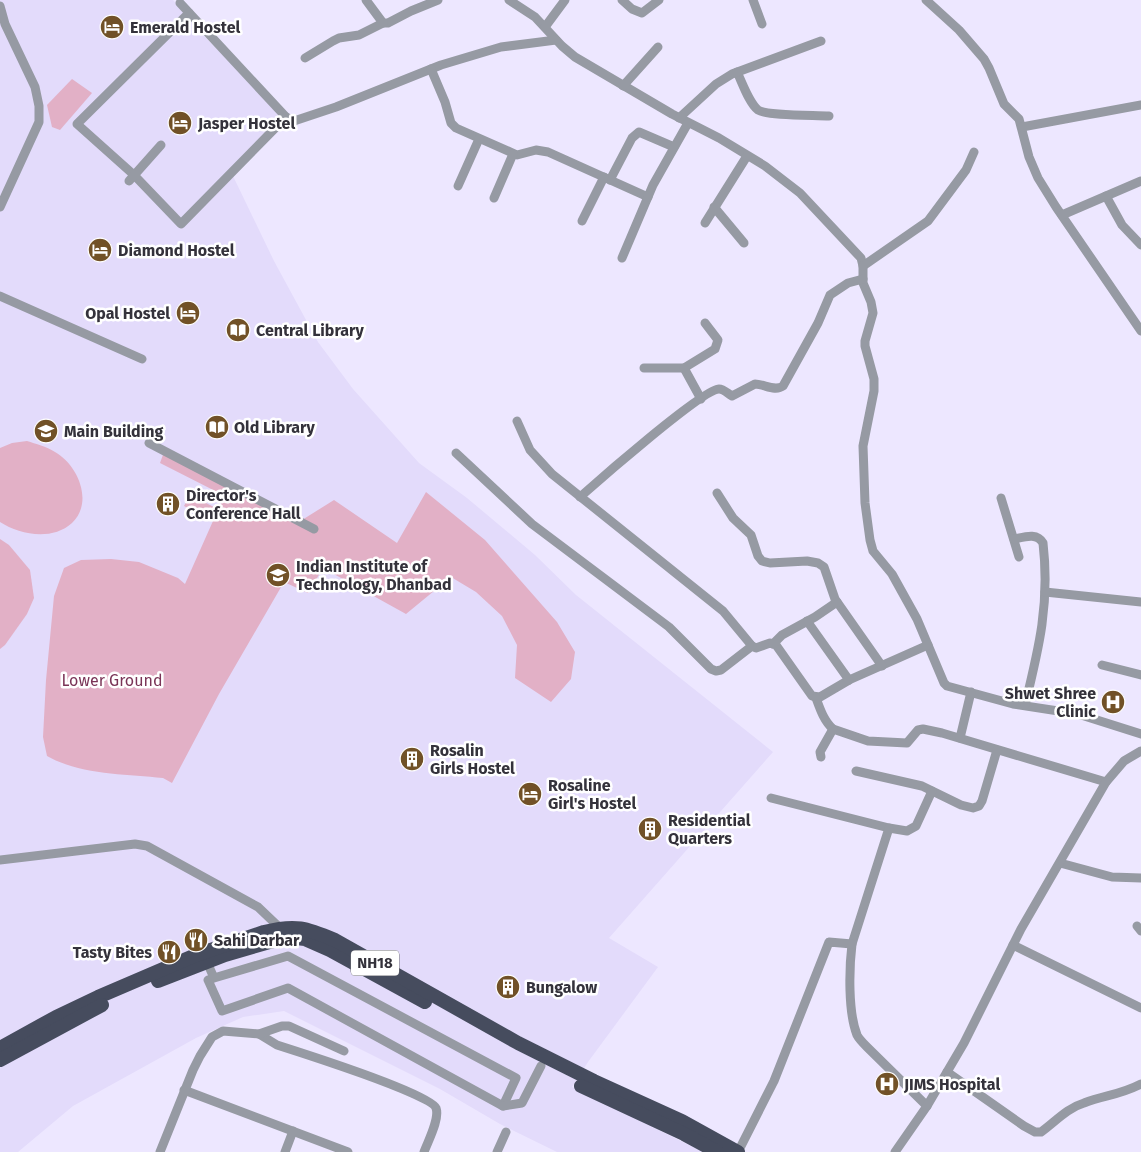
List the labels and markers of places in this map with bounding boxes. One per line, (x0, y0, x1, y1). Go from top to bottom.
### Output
hotel icon: Emerald Hostel (99, 14, 125, 40)
place label: Emerald Hostel (130, 18, 241, 37)
hotel icon: Jasper Hostel (167, 110, 193, 136)
place label: Jasper Hostel (197, 114, 295, 133)
hotel icon: Diamond Hostel (87, 237, 113, 263)
place label: Diamond Hostel (118, 241, 235, 260)
hotel icon: Opal Hostel (175, 300, 201, 326)
place label: Opal Hostel (85, 304, 170, 323)
library icon: Central Library (225, 317, 251, 343)
place label: Central Library (256, 321, 364, 340)
library icon: Old Library (204, 414, 230, 440)
school or university icon: Main Building (33, 418, 59, 444)
place label: Old Library (234, 418, 315, 437)
place label: Main Building (64, 422, 163, 441)
place label: Director's Conference Hall (186, 486, 301, 523)
building icon: Director's Conference Hall (155, 491, 181, 517)
place label: Indian Institute of Technology, Dhanbad (296, 557, 452, 594)
school or university icon: Indian Institute of Technology, Dhanbad (265, 562, 291, 588)
place label: Shwet Shree Clinic (1005, 684, 1096, 721)
hospital icon: Shwet Shree Clinic (1100, 689, 1126, 715)
place label: Rosalin Girls Hostel (430, 741, 515, 778)
building icon: Rosalin Girls Hostel (399, 746, 425, 772)
place label: Rosaline Girl's Hostel (548, 776, 636, 813)
hotel icon: Rosaline Girl's Hostel (517, 781, 543, 807)
place label: Residential Quarters (668, 811, 751, 848)
building icon: Residential Quarters (637, 816, 663, 842)
restaurant icon: Sahi Darbar (183, 927, 209, 953)
place label: Sahi Darbar (214, 931, 300, 950)
restaurant icon: Tasty Bites (156, 939, 182, 965)
place label: Tasty Bites (73, 943, 152, 962)
building icon: Bungalow (495, 974, 521, 1000)
place label: Bungalow (526, 978, 597, 997)
hospital icon: JIMS Hospital (874, 1071, 900, 1097)
place label: JIMS Hospital (903, 1075, 1000, 1094)

